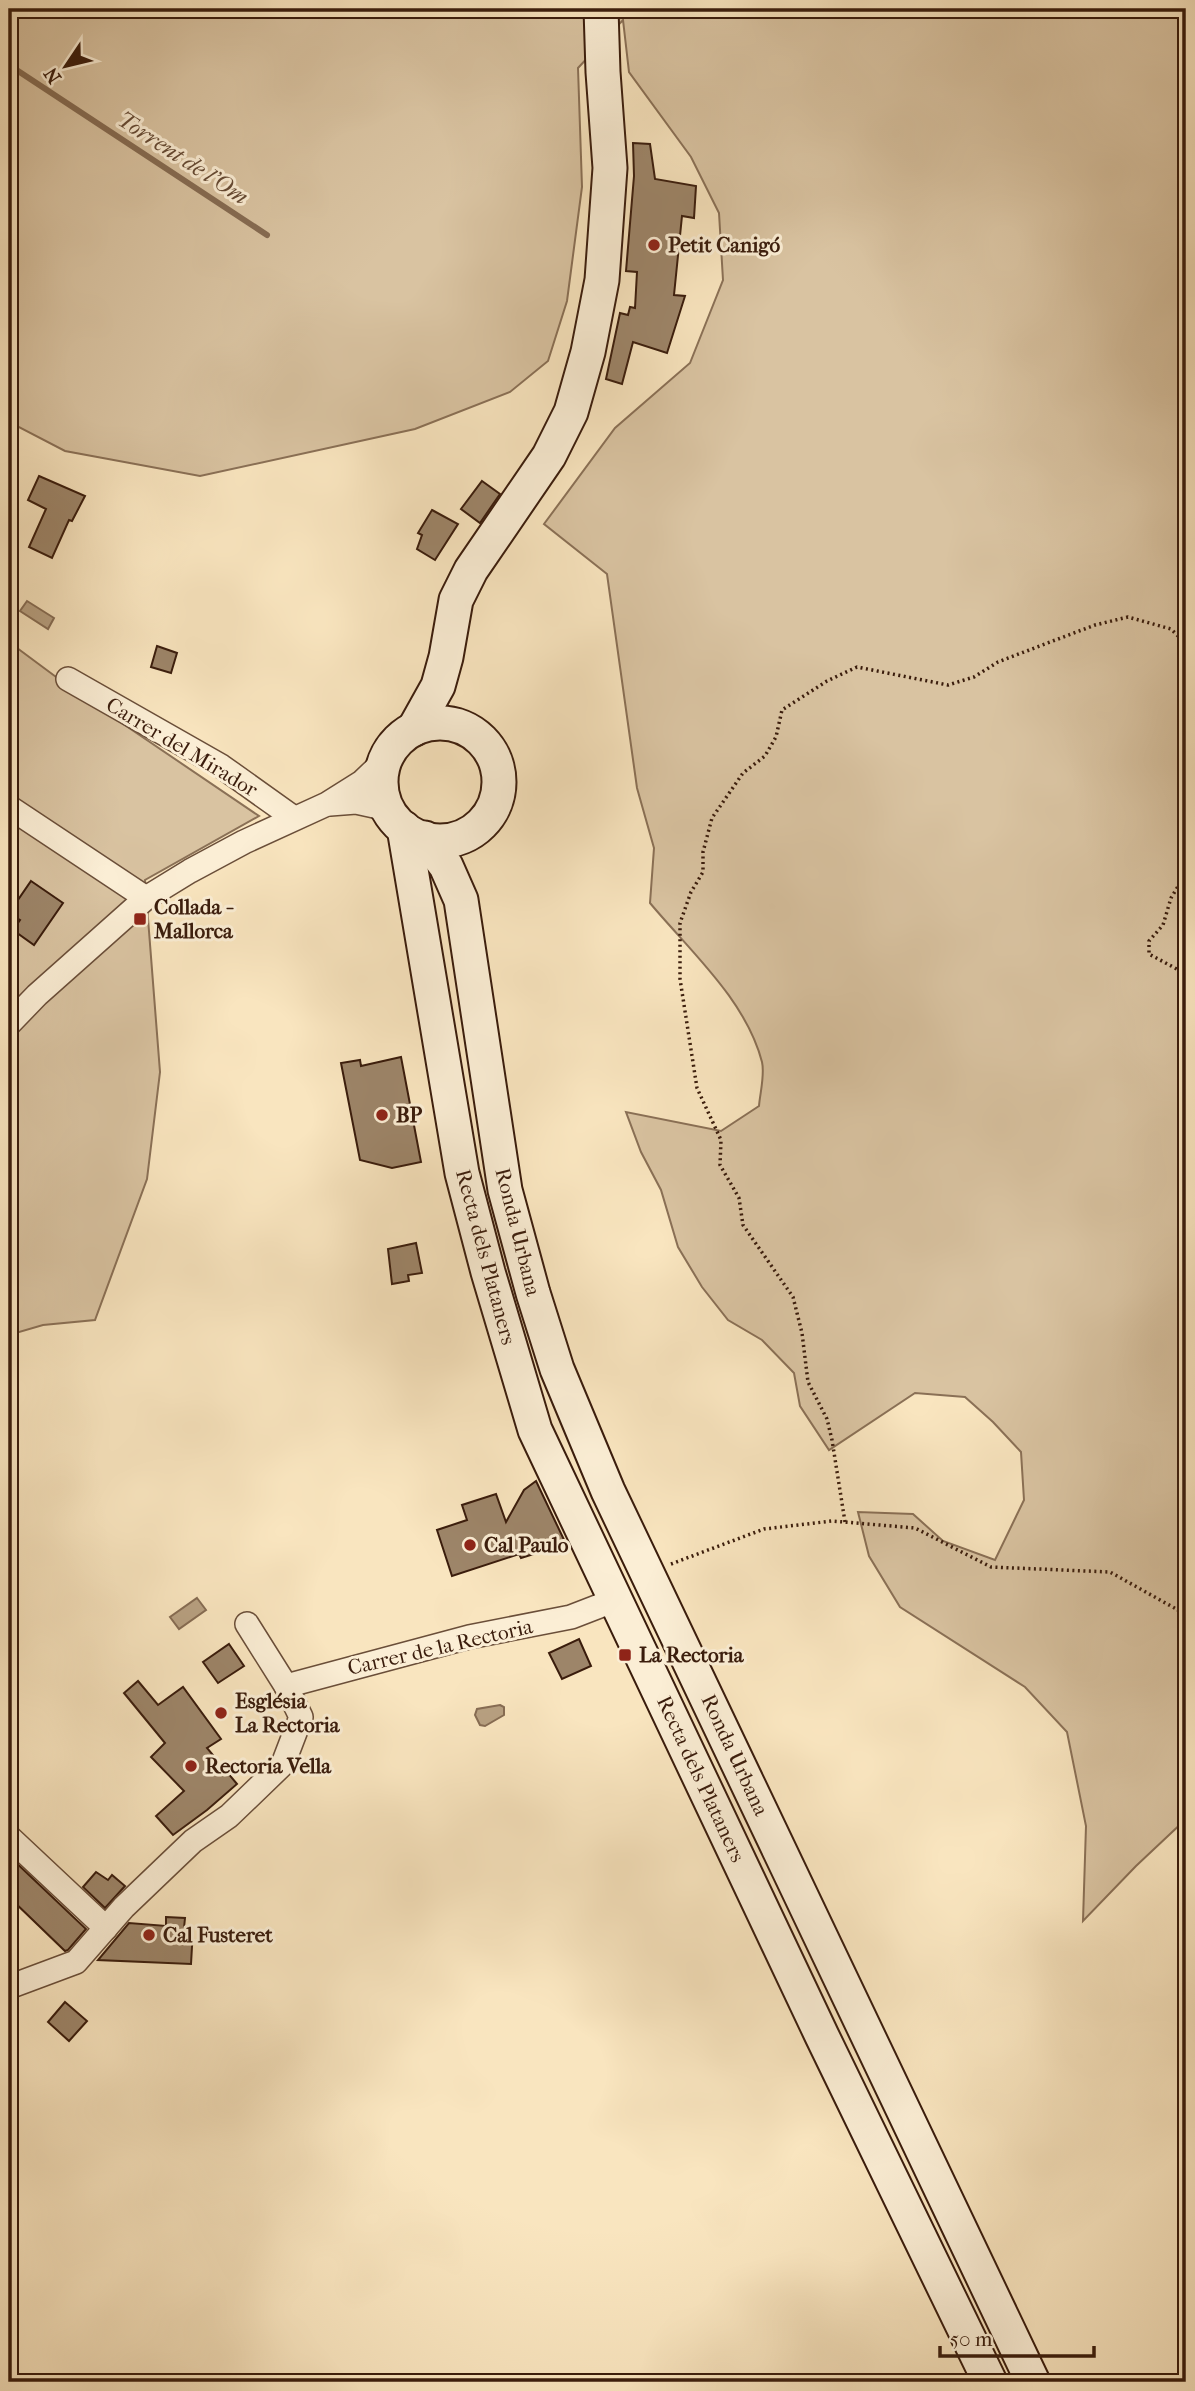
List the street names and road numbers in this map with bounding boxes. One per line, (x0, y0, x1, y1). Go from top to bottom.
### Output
street label: Carrer del Mirador (102, 692, 262, 802)
street label: Ronda Urbana (491, 1166, 546, 1299)
street label: Recta dels Plataners (451, 1167, 521, 1348)
street label: Carrer de la Rectoria (345, 1614, 535, 1680)
street label: Ronda Urbana (696, 1691, 774, 1820)
street label: Recta dels Plataners (652, 1692, 750, 1866)

